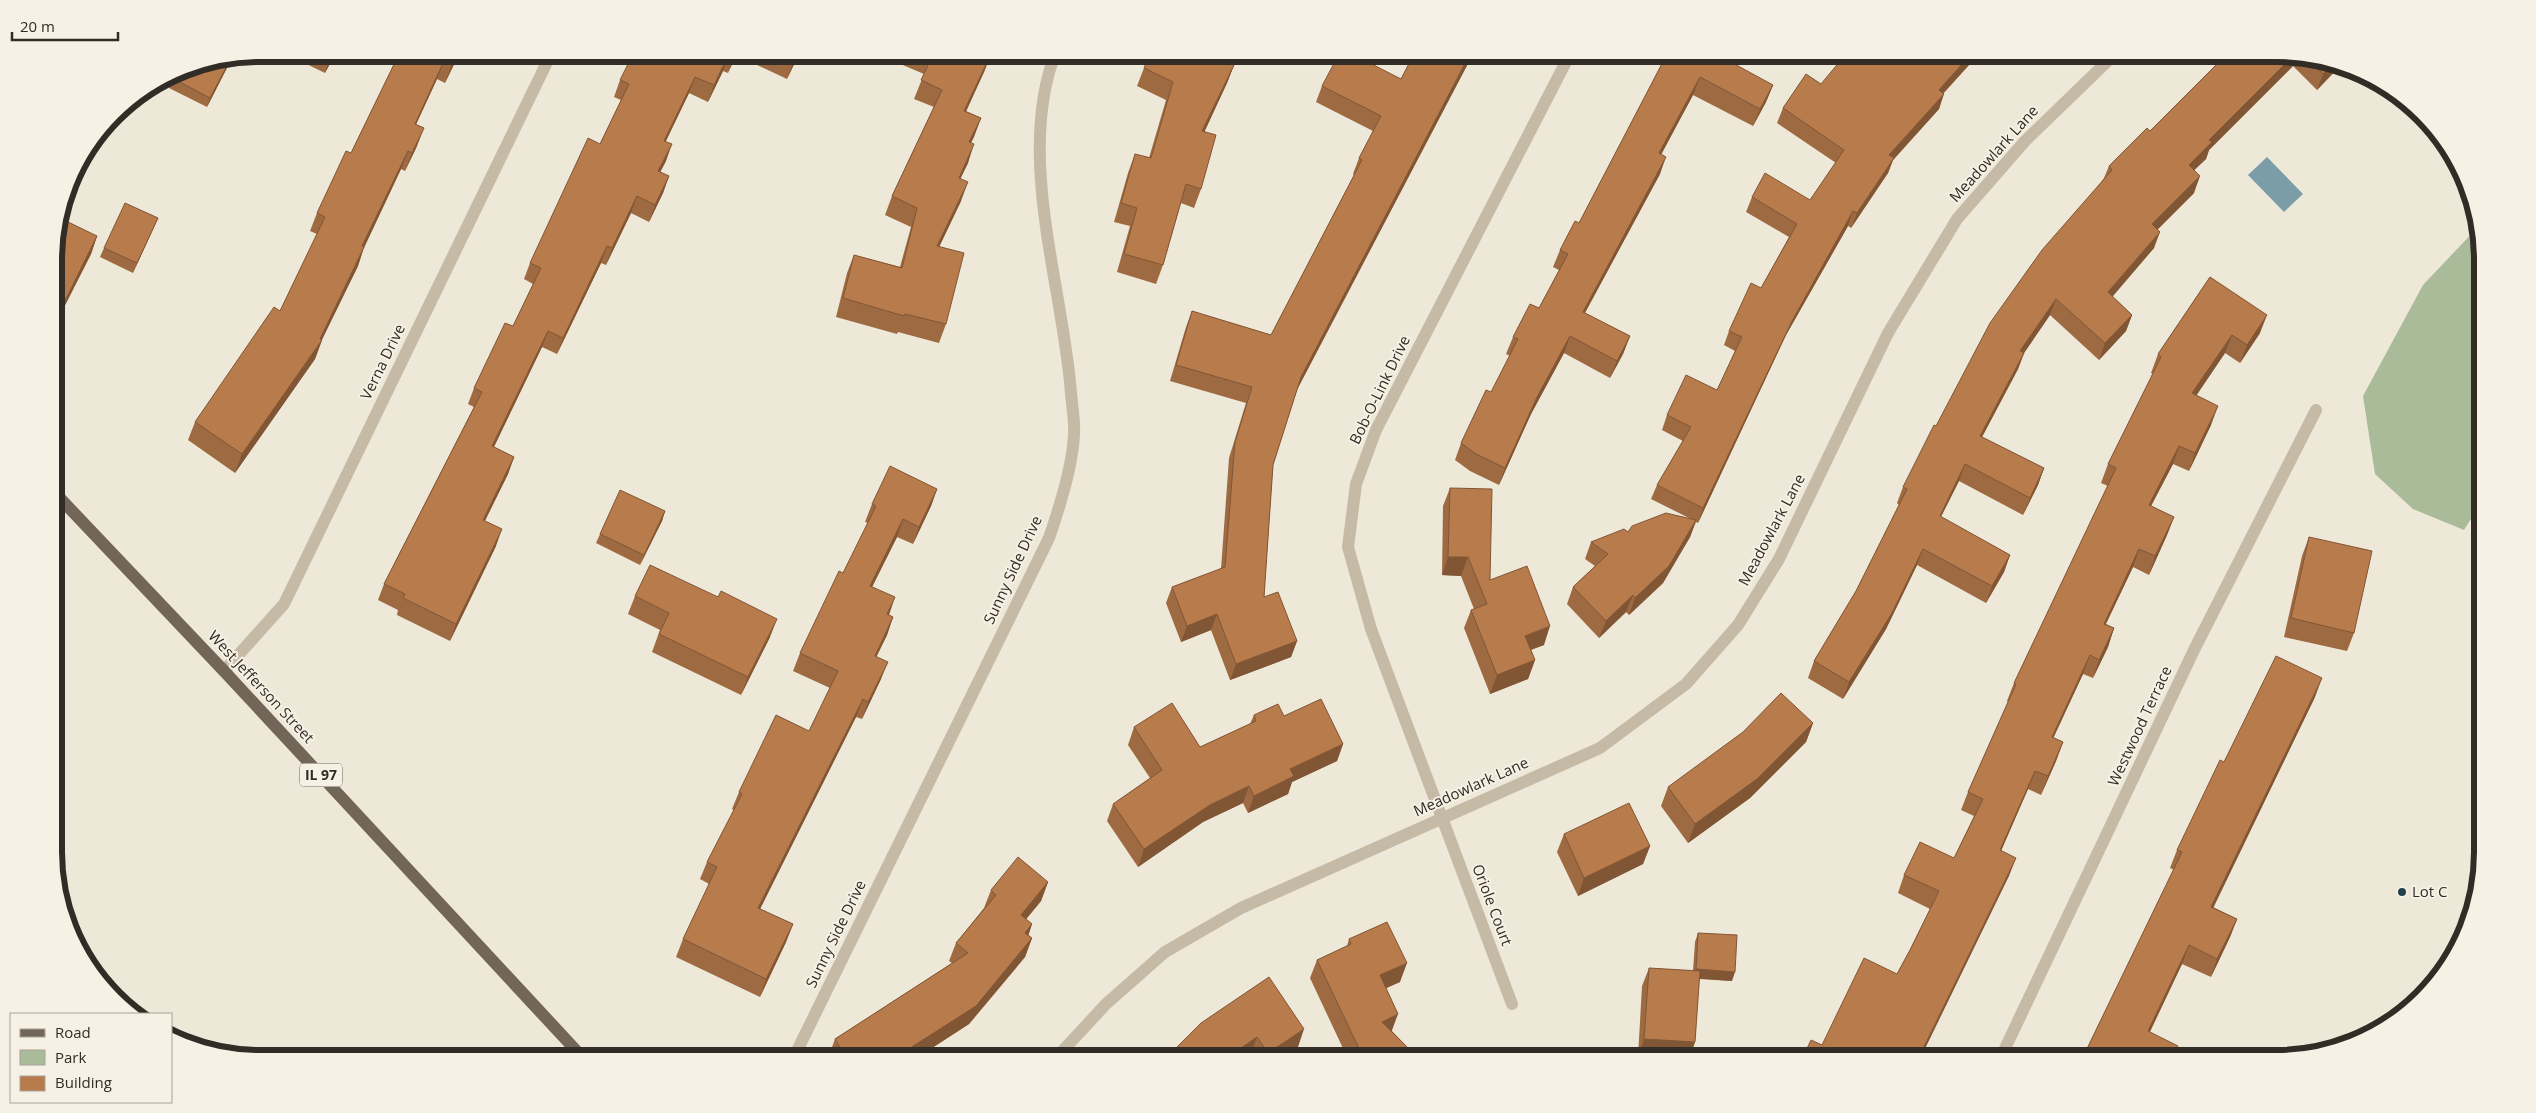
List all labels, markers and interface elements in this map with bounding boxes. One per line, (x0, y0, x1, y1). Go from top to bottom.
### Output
scale bar (12, 10, 119, 42)
text: 20 m (20, 16, 55, 36)
street label: Meadowlark Lane (1944, 101, 2042, 206)
street label: Verna Drive (355, 320, 409, 403)
street label: Bob-O-Link Drive (1344, 332, 1414, 447)
street label: Meadowlark Lane (1733, 470, 1809, 589)
street label: Sunny Side Drive (978, 512, 1046, 627)
street label: West Jefferson Street (204, 626, 319, 747)
street label: Westwood Terrace (2102, 662, 2176, 789)
street label: Meadowlark Lane (1410, 752, 1531, 820)
road number: IL 97 (300, 764, 342, 786)
street label: Oriole Court (1468, 861, 1518, 948)
street label: Sunny Side Drive (800, 876, 870, 991)
place label: Lot C (2412, 881, 2448, 901)
marker: Lot C (2396, 886, 2408, 898)
legend (10, 1013, 172, 1103)
text: Road (55, 1022, 91, 1042)
text: Park (55, 1047, 86, 1067)
text: Building (55, 1072, 112, 1092)

